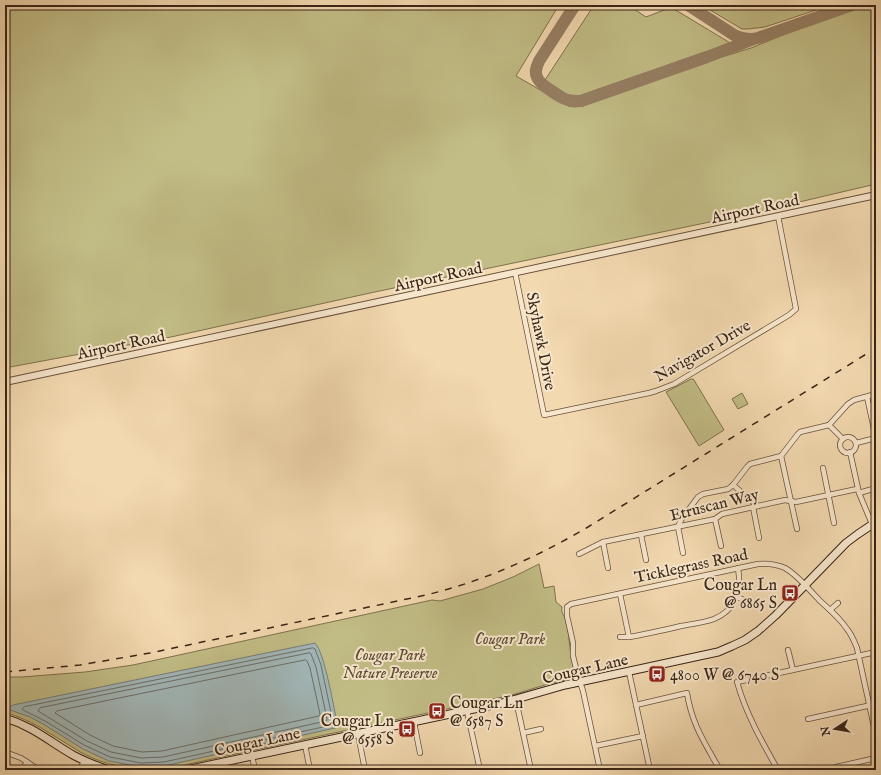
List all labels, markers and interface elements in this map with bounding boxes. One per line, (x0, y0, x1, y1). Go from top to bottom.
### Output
street label: Airport Road (709, 191, 802, 229)
street label: Airport Road (392, 259, 485, 297)
street label: Skyhawk Drive (521, 291, 559, 392)
street label: Navigator Drive (651, 316, 755, 387)
street label: Airport Road (75, 327, 168, 365)
street label: Etruscan Way (668, 485, 761, 527)
street label: Ticklegrass Road (633, 545, 750, 589)
place label: Cougar Ln @ 6865 S (704, 576, 777, 614)
bus stop icon: Cougar Ln @ 6865 S (780, 583, 800, 603)
park label: Cougar Park (475, 630, 546, 650)
park label: Cougar Park Nature Preserve (343, 646, 438, 684)
street label: Cougar Lane (541, 650, 630, 690)
bus stop icon: 4800 W @ 6740 S (647, 664, 667, 684)
place label: 4800 W @ 6740 S (670, 666, 779, 686)
place label: Cougar Ln @ 6587 S (450, 694, 524, 732)
bus stop icon: Cougar Ln @ 6587 S (427, 701, 447, 721)
north arrow (815, 709, 855, 749)
place label: Cougar Ln @ 6558 S (321, 712, 394, 750)
bus stop icon: Cougar Ln @ 6558 S (397, 719, 417, 739)
street label: Cougar Lane (213, 724, 302, 762)
text: N (818, 724, 834, 738)

